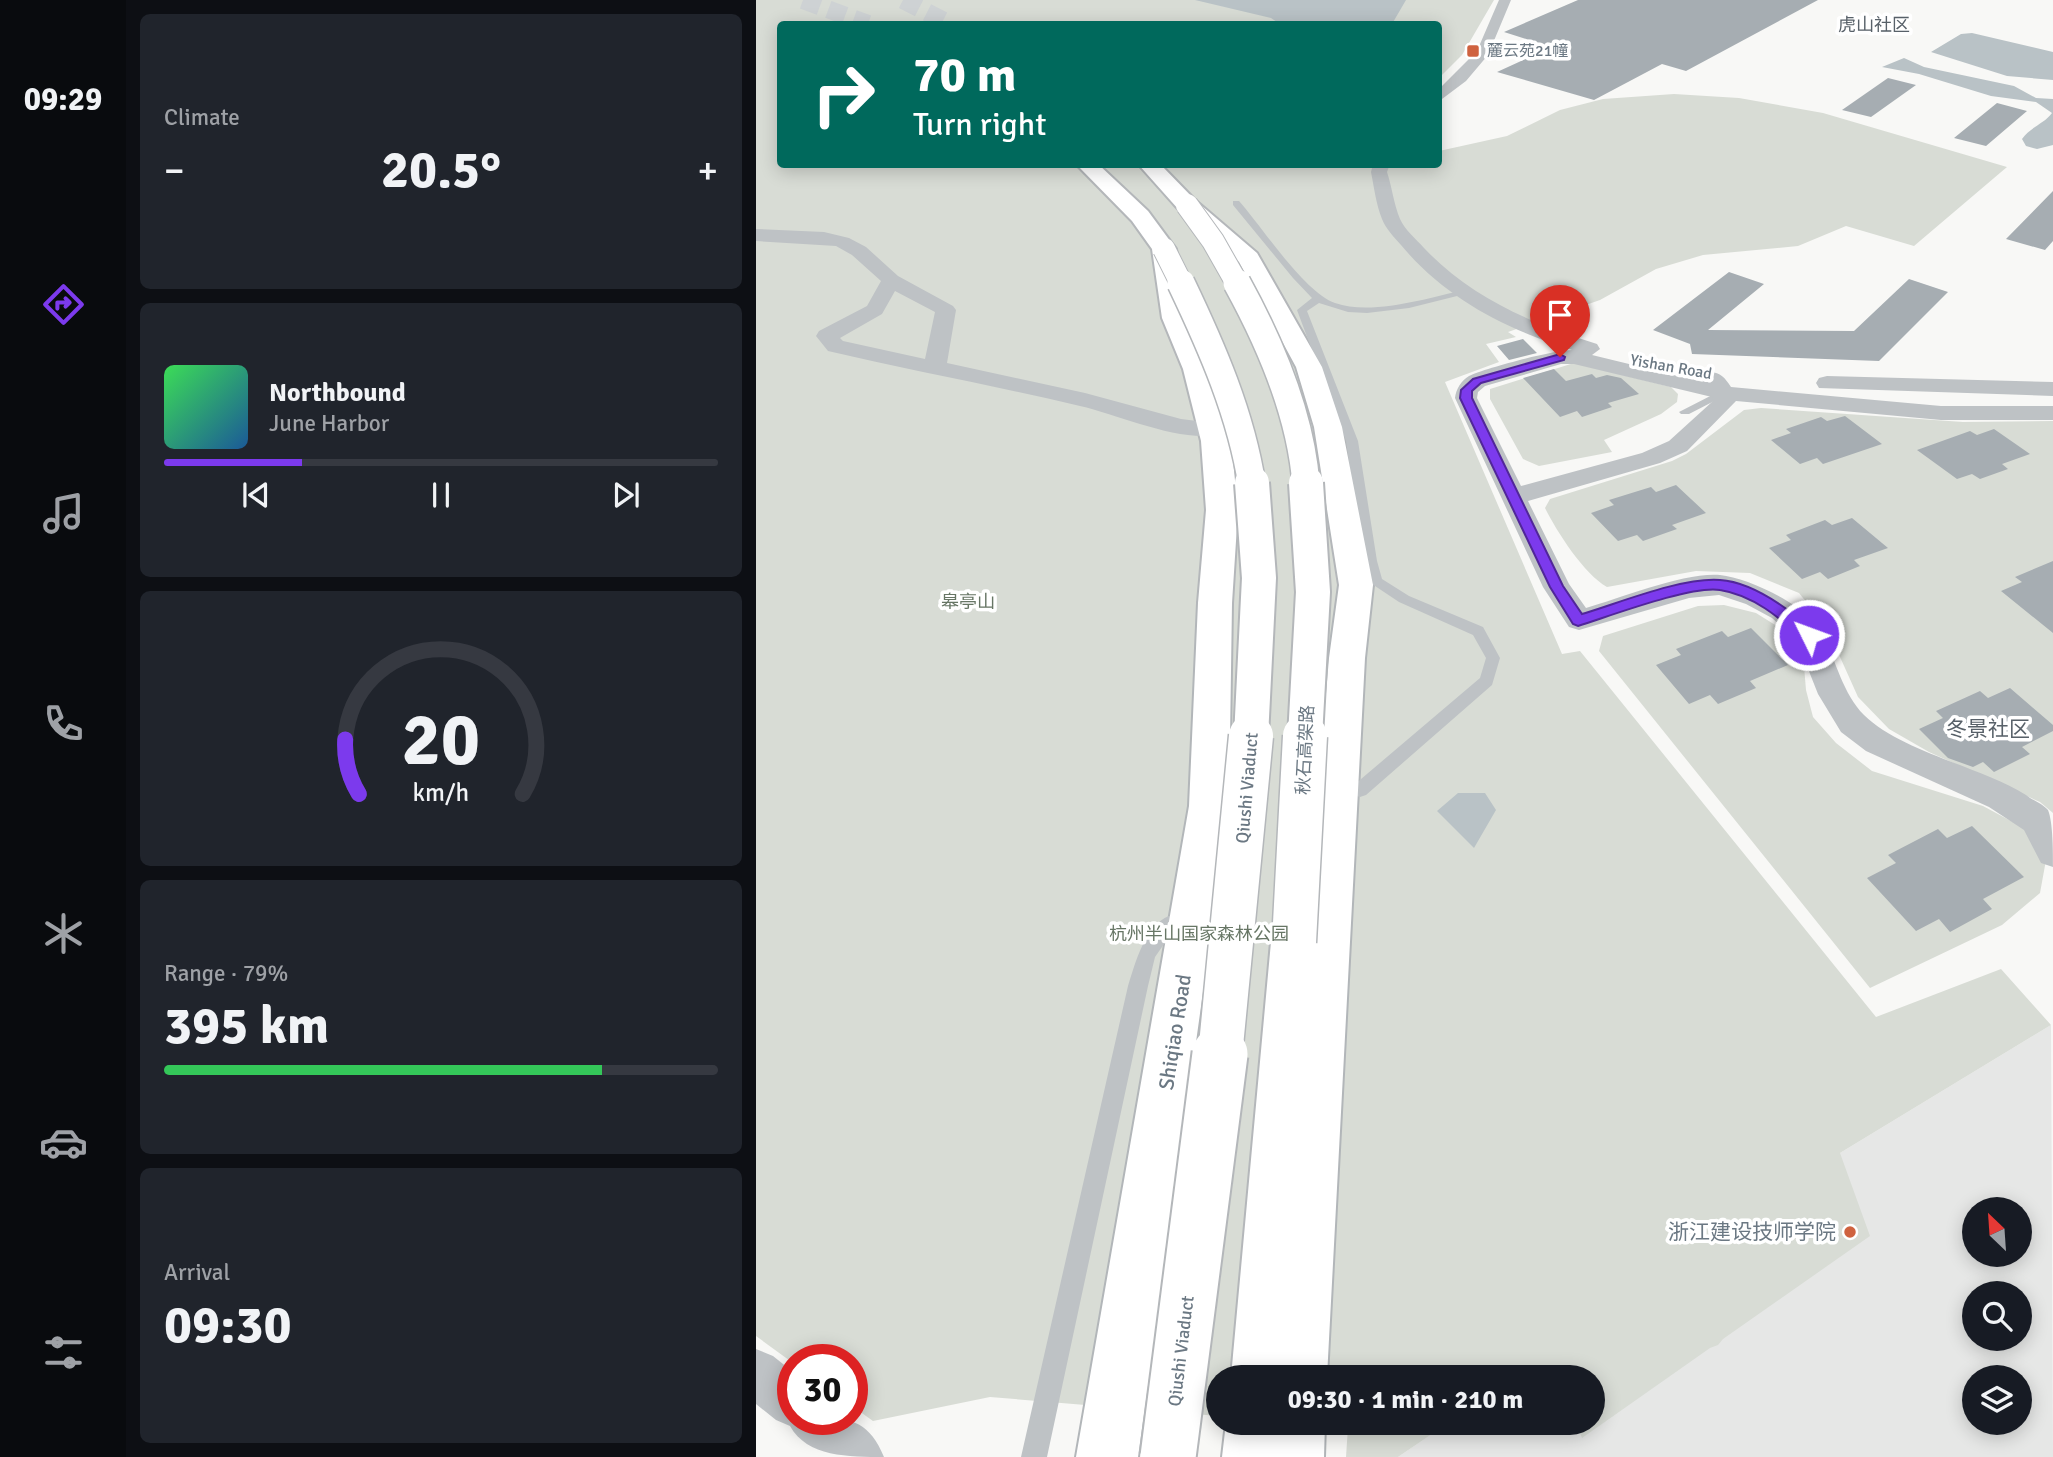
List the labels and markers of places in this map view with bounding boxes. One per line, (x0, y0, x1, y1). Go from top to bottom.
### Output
place label: 麓云苑21幢 (1487, 41, 1568, 61)
marker: 麓云苑21幢 (1465, 43, 1481, 59)
pin (1530, 285, 1590, 357)
place label: 浙江建设技师学院 (1668, 1219, 1836, 1245)
marker: 浙江建设技师学院 (1842, 1224, 1858, 1240)

